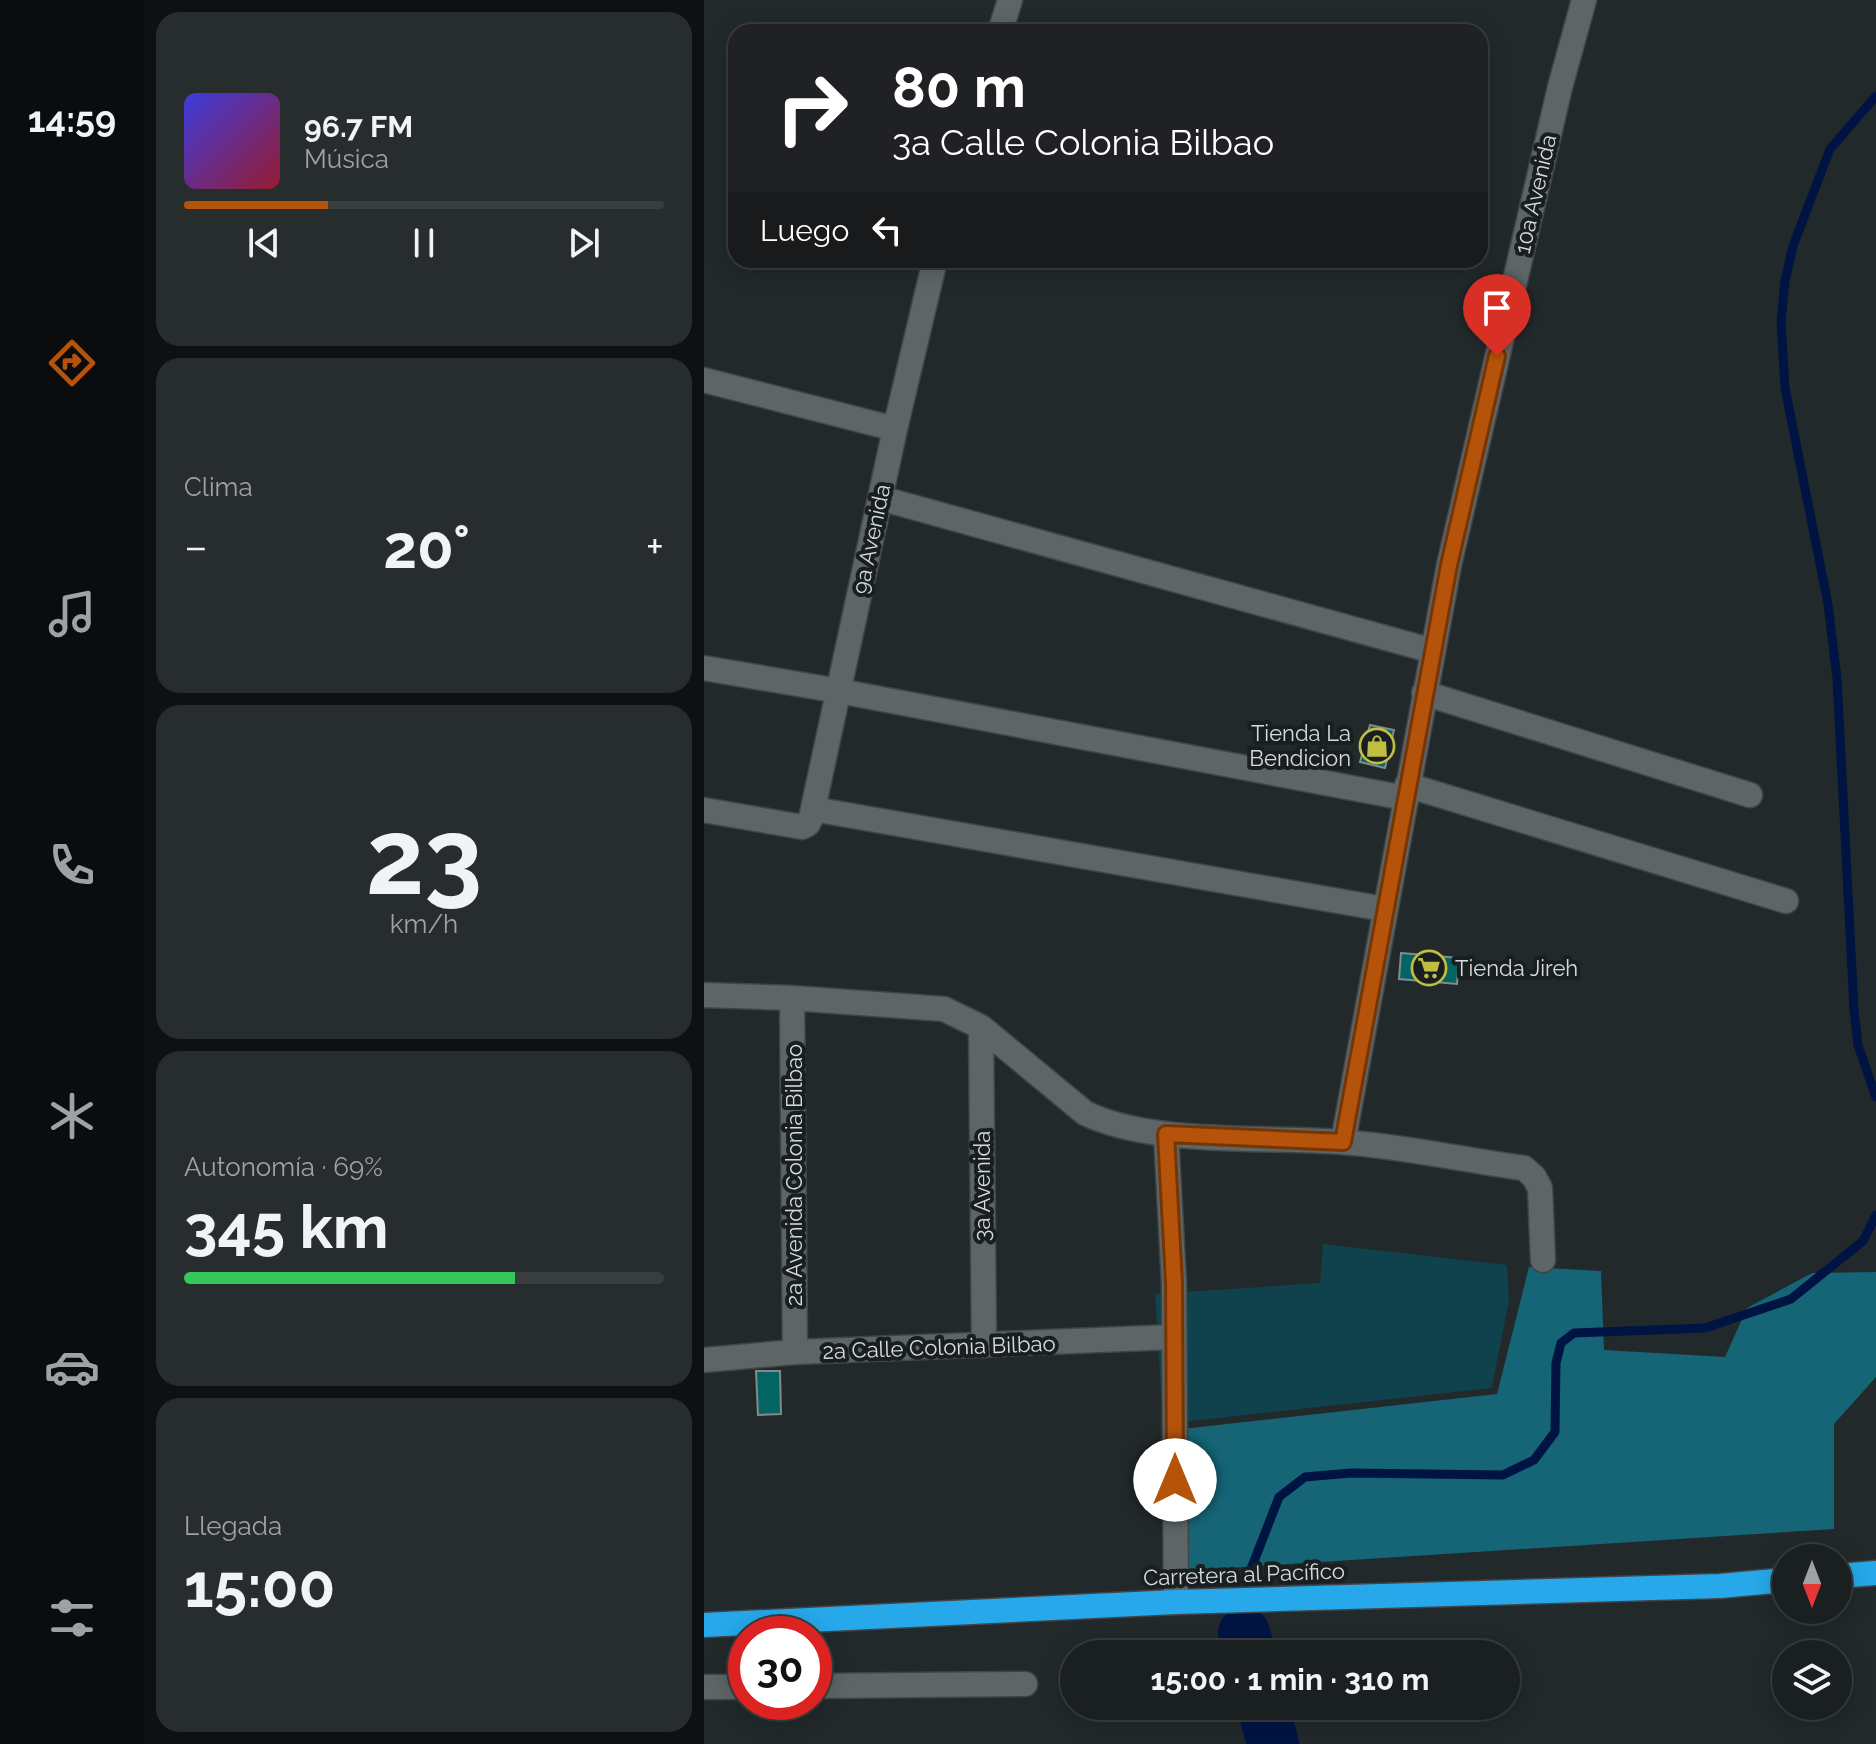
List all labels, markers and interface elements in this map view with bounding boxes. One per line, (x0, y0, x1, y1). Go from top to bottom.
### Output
text: 80 m (892, 54, 1026, 120)
icon: right (760, 56, 864, 160)
text: 14:59 (28, 98, 116, 140)
text: 96.7 FM (304, 109, 413, 144)
text: 3a Calle Colonia Bilbao (892, 121, 1274, 163)
street label: 10a Avenida (1509, 132, 1561, 256)
text: Música (304, 144, 389, 174)
icon: left (865, 208, 909, 252)
text: Luego (760, 213, 849, 248)
icon: previous (242, 221, 286, 265)
icon: pause (402, 221, 446, 265)
icon: next (562, 221, 606, 265)
pin (1463, 274, 1531, 356)
icon: arrive (1475, 286, 1519, 330)
icon: directions (44, 335, 100, 391)
text: Clima (184, 472, 253, 502)
street label: 9a Avenida (847, 482, 895, 596)
text: 20° (383, 512, 470, 582)
text: − (184, 521, 208, 572)
text: + (646, 521, 664, 572)
icon: music (44, 586, 100, 642)
place label: Tienda La Bendicion (1249, 720, 1351, 771)
shop icon: Tienda La Bendicion (1358, 727, 1396, 765)
text: 23 (366, 796, 482, 918)
icon: phone (44, 837, 100, 893)
text: km/h (390, 909, 458, 939)
supermarket icon: Tienda Jireh (1410, 949, 1448, 987)
place label: Tienda Jireh (1455, 955, 1578, 981)
street label: 2a Avenida Colonia Bilbao (781, 1044, 807, 1306)
icon: climate (44, 1088, 100, 1144)
street label: 3a Avenida (969, 1131, 995, 1241)
text: Autonomía · 69% (184, 1152, 383, 1182)
text: 345 km (184, 1192, 389, 1262)
street label: 2a Calle Colonia Bilbao (822, 1330, 1056, 1364)
icon: car (44, 1339, 100, 1395)
position arrow (1133, 1438, 1217, 1522)
text: Llegada (184, 1511, 282, 1541)
north arrow (1772, 1544, 1852, 1624)
map controls (1772, 1544, 1852, 1720)
text: 15:00 (184, 1551, 335, 1621)
street label: Carretera al Pacífico (1143, 1557, 1345, 1591)
icon: filters (44, 1590, 100, 1646)
speed limit sign: 30 (728, 1616, 832, 1720)
button: layers (1772, 1640, 1852, 1720)
text: 15:00 · 1 min · 310 m (1151, 1662, 1429, 1697)

